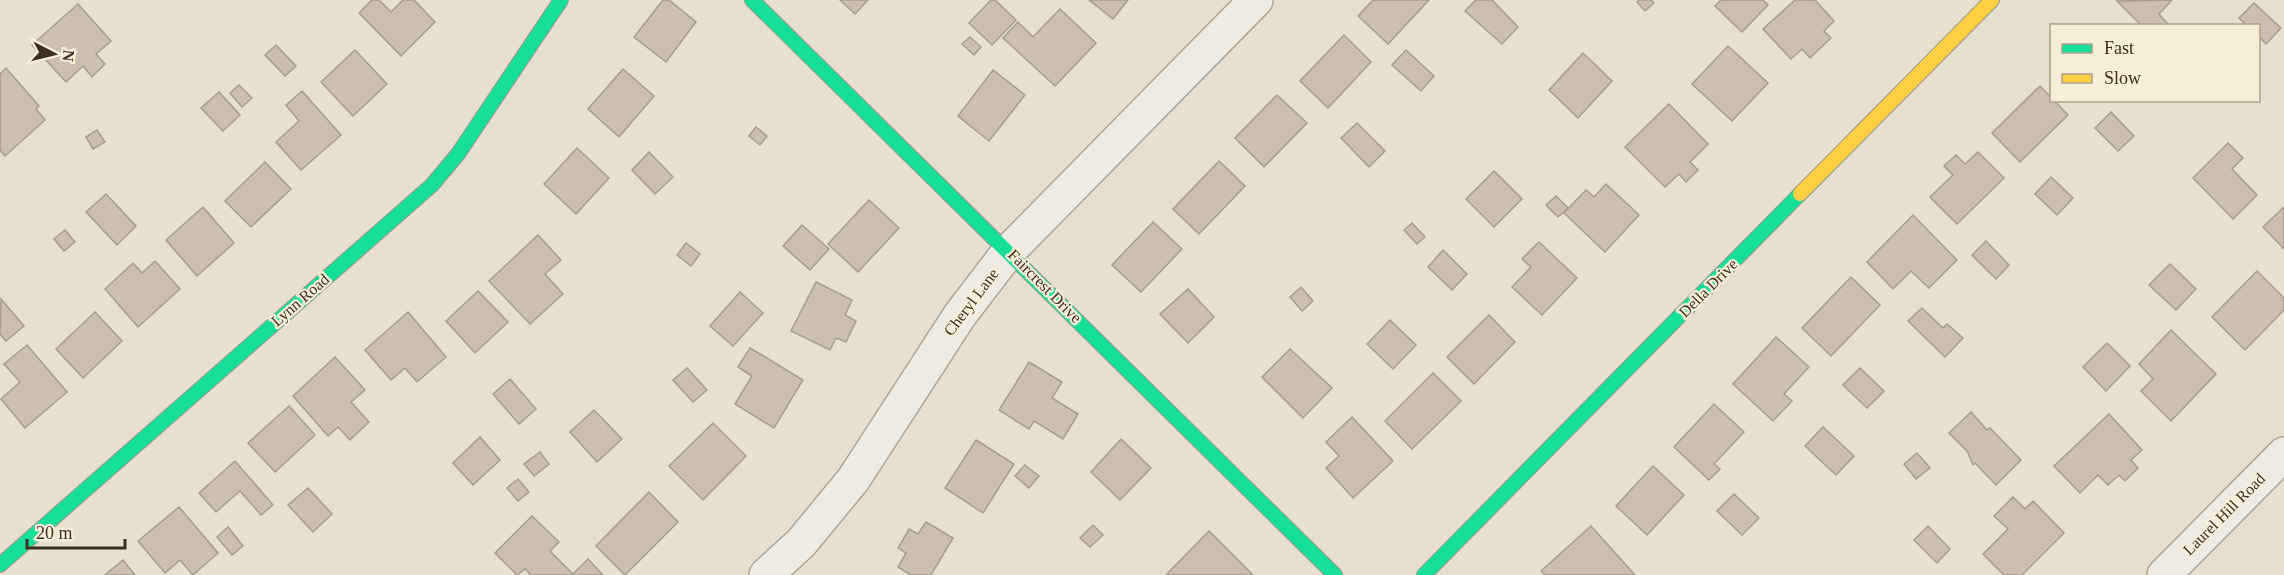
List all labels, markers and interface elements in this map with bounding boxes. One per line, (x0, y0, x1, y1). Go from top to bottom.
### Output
north arrow (24, 24, 84, 84)
legend (2050, 24, 2260, 102)
text: Fast (2104, 38, 2134, 58)
text: N (59, 49, 78, 63)
text: Slow (2104, 68, 2141, 88)
street label: Faircrest Drive (1005, 246, 1085, 326)
street label: Della Drive (1675, 255, 1741, 321)
street label: Cheryl Lane (940, 265, 1003, 339)
street label: Lynn Road (268, 270, 333, 330)
street label: Laurel Hill Road (2180, 470, 2268, 558)
scale bar (27, 512, 124, 550)
text: 20 m (36, 523, 73, 543)

